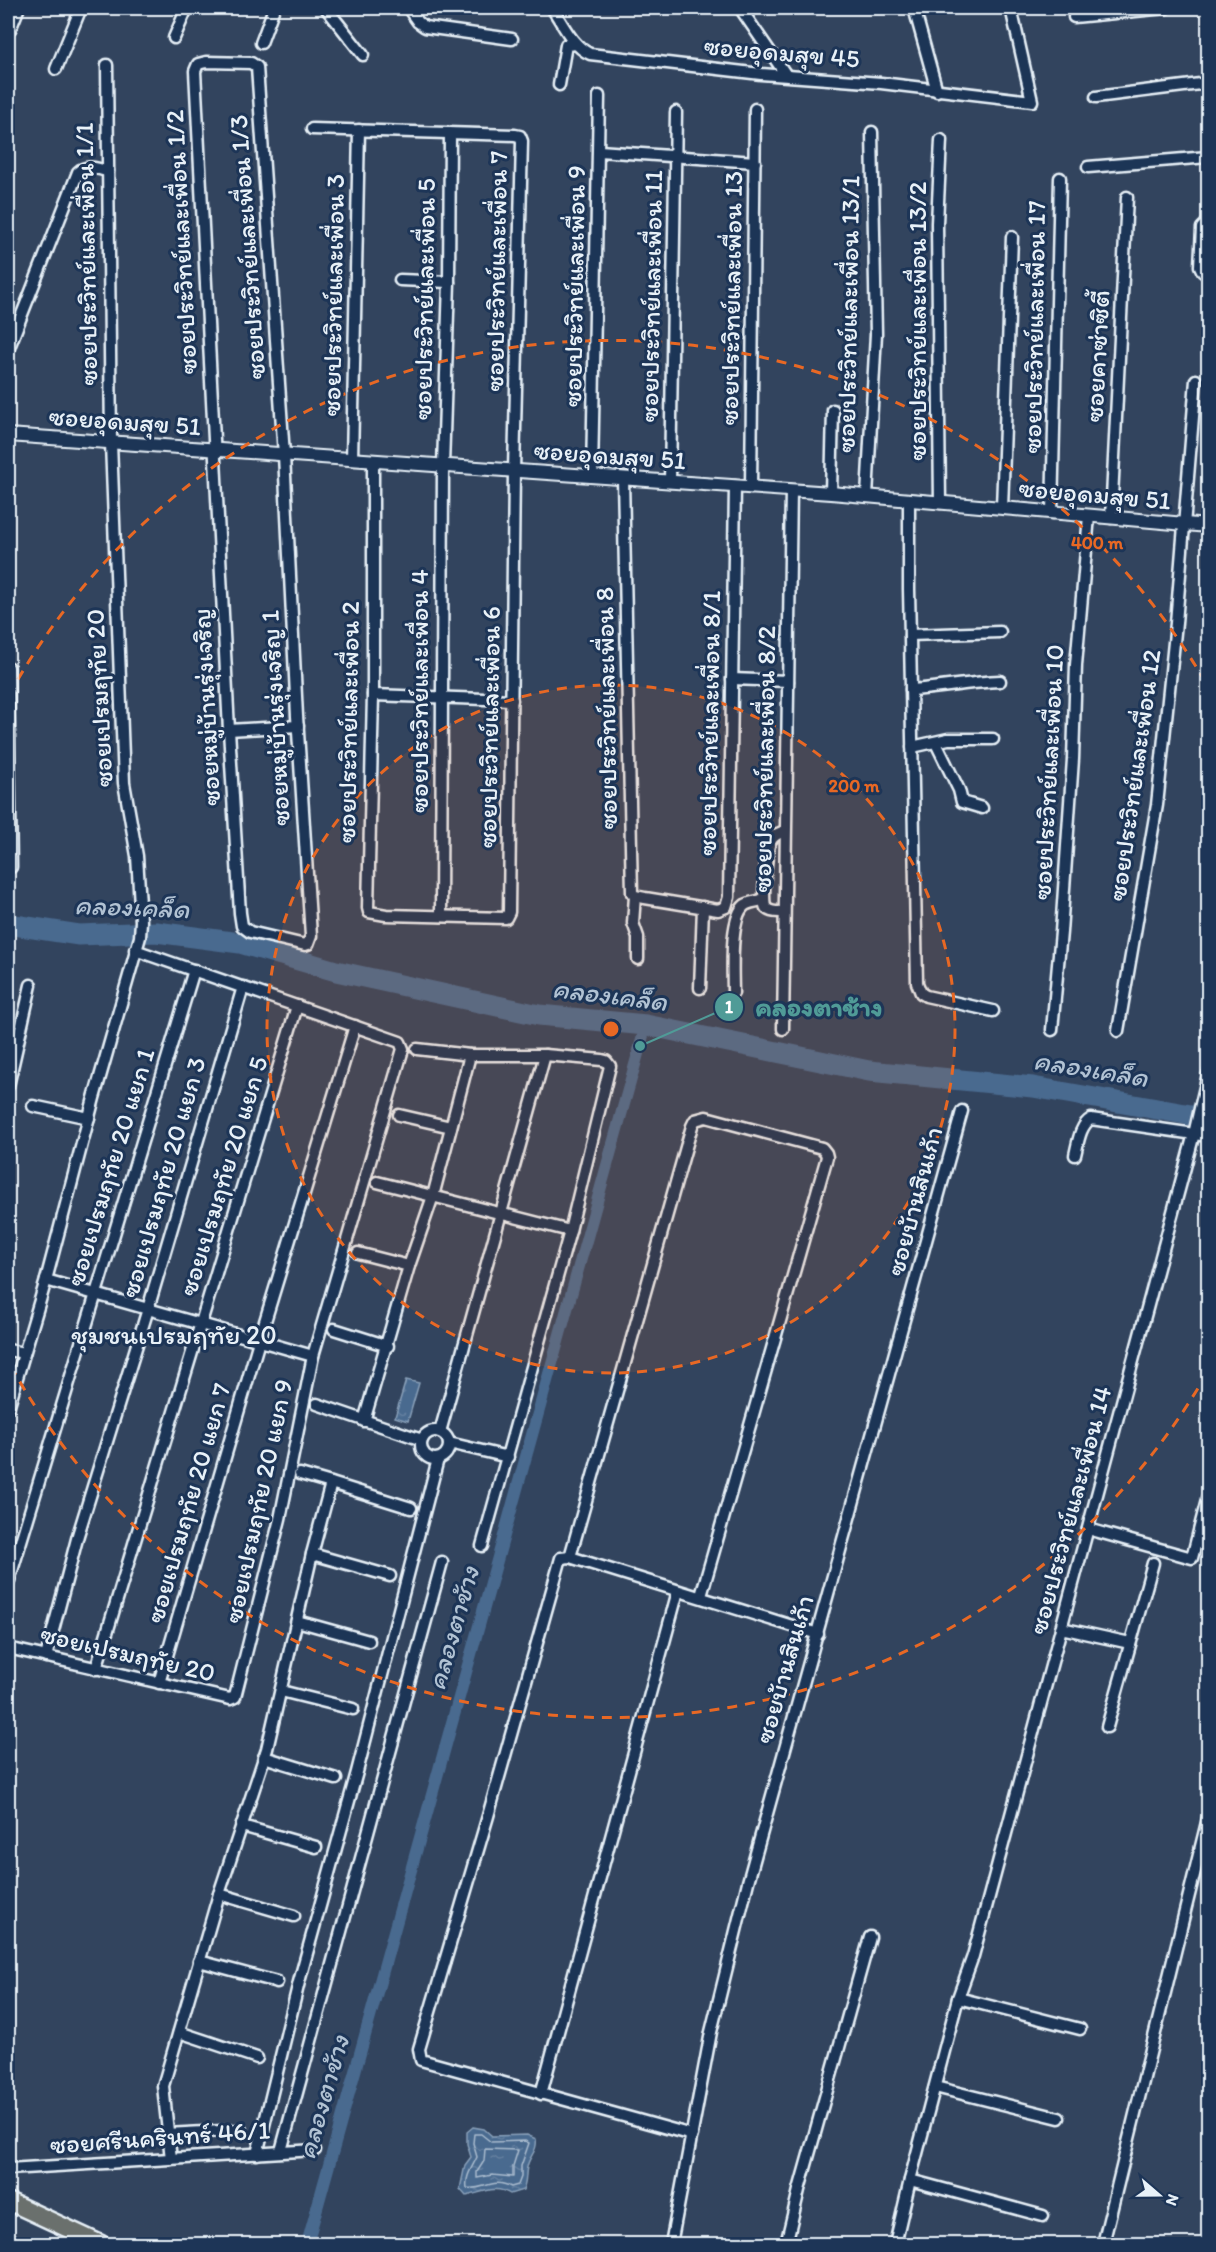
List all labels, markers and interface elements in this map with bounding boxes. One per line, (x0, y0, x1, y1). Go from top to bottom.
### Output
street label: ซอยอุดมสุข 45 (703, 29, 861, 77)
street label: ซอยประวิทย์และเพื่อน 1/2 (158, 109, 204, 375)
street label: ซอยประวิทย์และเพื่อน 1/3 (222, 114, 272, 380)
street label: ซอยประวิทย์และเพื่อน 1/1 (68, 122, 104, 386)
street label: ซอยประวิทย์และเพื่อน 7 (478, 150, 514, 392)
street label: ซอยประวิทย์และเพื่อน 9 (556, 165, 592, 407)
street label: ซอยประวิทย์และเพื่อน 11 (633, 170, 669, 422)
street label: ซอยประวิทย์และเพื่อน 13 (713, 171, 749, 425)
street label: ซอยประวิทย์และเพื่อน 3 (315, 174, 351, 416)
street label: ซอยประวิทย์และเพื่อน 13/1 (830, 175, 866, 453)
street label: ซอยประวิทย์และเพื่อน 5 (406, 178, 442, 420)
street label: ซอยประวิทย์และเพื่อน 13/2 (901, 181, 933, 460)
street label: ซอยประวิทย์และเพื่อน 17 (1016, 200, 1052, 454)
street label: ซอยคาซ่าซิตี้ (1078, 288, 1116, 423)
street label: ซอยอุดมสุข 51 (48, 400, 202, 444)
street label: ซอยอุดมสุข 51 (533, 434, 687, 478)
street label: ซอยอุดมสุข 51 (1018, 471, 1172, 519)
text: 400 m (1071, 532, 1124, 554)
street label: ซอยประวิทย์และเพื่อน 4 (403, 569, 435, 813)
street label: ซอยประวิทย์และเพื่อน 8 (588, 587, 624, 829)
street label: ซอยประวิทย์และเพื่อน 8/1 (691, 590, 727, 856)
street label: ซอยประวิทย์และเพื่อน 2 (330, 601, 366, 843)
street label: ซอยประวิทย์และเพื่อน 6 (471, 606, 507, 848)
street label: ซอยหมู่บ้านรุ่งเจริญ (185, 607, 229, 807)
street label: ซอยเปรมฤทัย 20 (78, 608, 120, 788)
street label: ซอยหมู่บ้านรุ่งเจริญ 1 (253, 609, 299, 827)
street label: ซอยประวิทย์และเพื่อน 8/2 (746, 625, 782, 893)
street label: ซอยประวิทย์และเพื่อน 10 (1025, 643, 1071, 901)
street label: ซอยประวิทย์และเพื่อน 12 (1101, 647, 1168, 903)
text: 200 m (829, 775, 880, 797)
water label: คลองเคล็ด (74, 888, 191, 925)
water label: คลองเคล็ด (551, 971, 670, 1018)
callout: คลองตาช้าง (714, 984, 895, 1029)
text: คลองตาช้าง (755, 990, 883, 1023)
text: 1 (725, 996, 734, 1018)
centre of rings (601, 1019, 621, 1039)
water label: คลองเคล็ด (1031, 1043, 1151, 1094)
street label: ซอยเปรมฤทัย 20 แยก 1 (59, 1044, 161, 1290)
street label: ซอยเปรมฤทัย 20 แยก 3 (113, 1053, 213, 1301)
street label: ซอยเปรมฤทัย 20 แยก 5 (171, 1053, 275, 1299)
street label: ซอยบ้านสินเก้า (879, 1123, 949, 1279)
district label: ชุมชนเปรมฤทัย 20 (71, 1318, 277, 1353)
street label: ซอยเปรมฤทัย 20 แยก 9 (217, 1376, 299, 1626)
street label: ซอยเปรมฤทัย 20 แยก 7 (138, 1379, 238, 1626)
street label: ซอยประวิทย์และเพื่อน 14 (1021, 1382, 1119, 1638)
water label: คลองตาช้าง (419, 1561, 486, 1694)
street label: ซอยบ้านสินเก้า (748, 1591, 820, 1747)
street label: ซอยเปรมฤทัย 20 (38, 1617, 218, 1689)
water label: คลองตาช้าง (289, 2030, 356, 2163)
street label: ซอยศรีนครินทร์ 46/1 (49, 2113, 271, 2161)
north arrow (1129, 2165, 1189, 2225)
text: N (1162, 2192, 1183, 2208)

